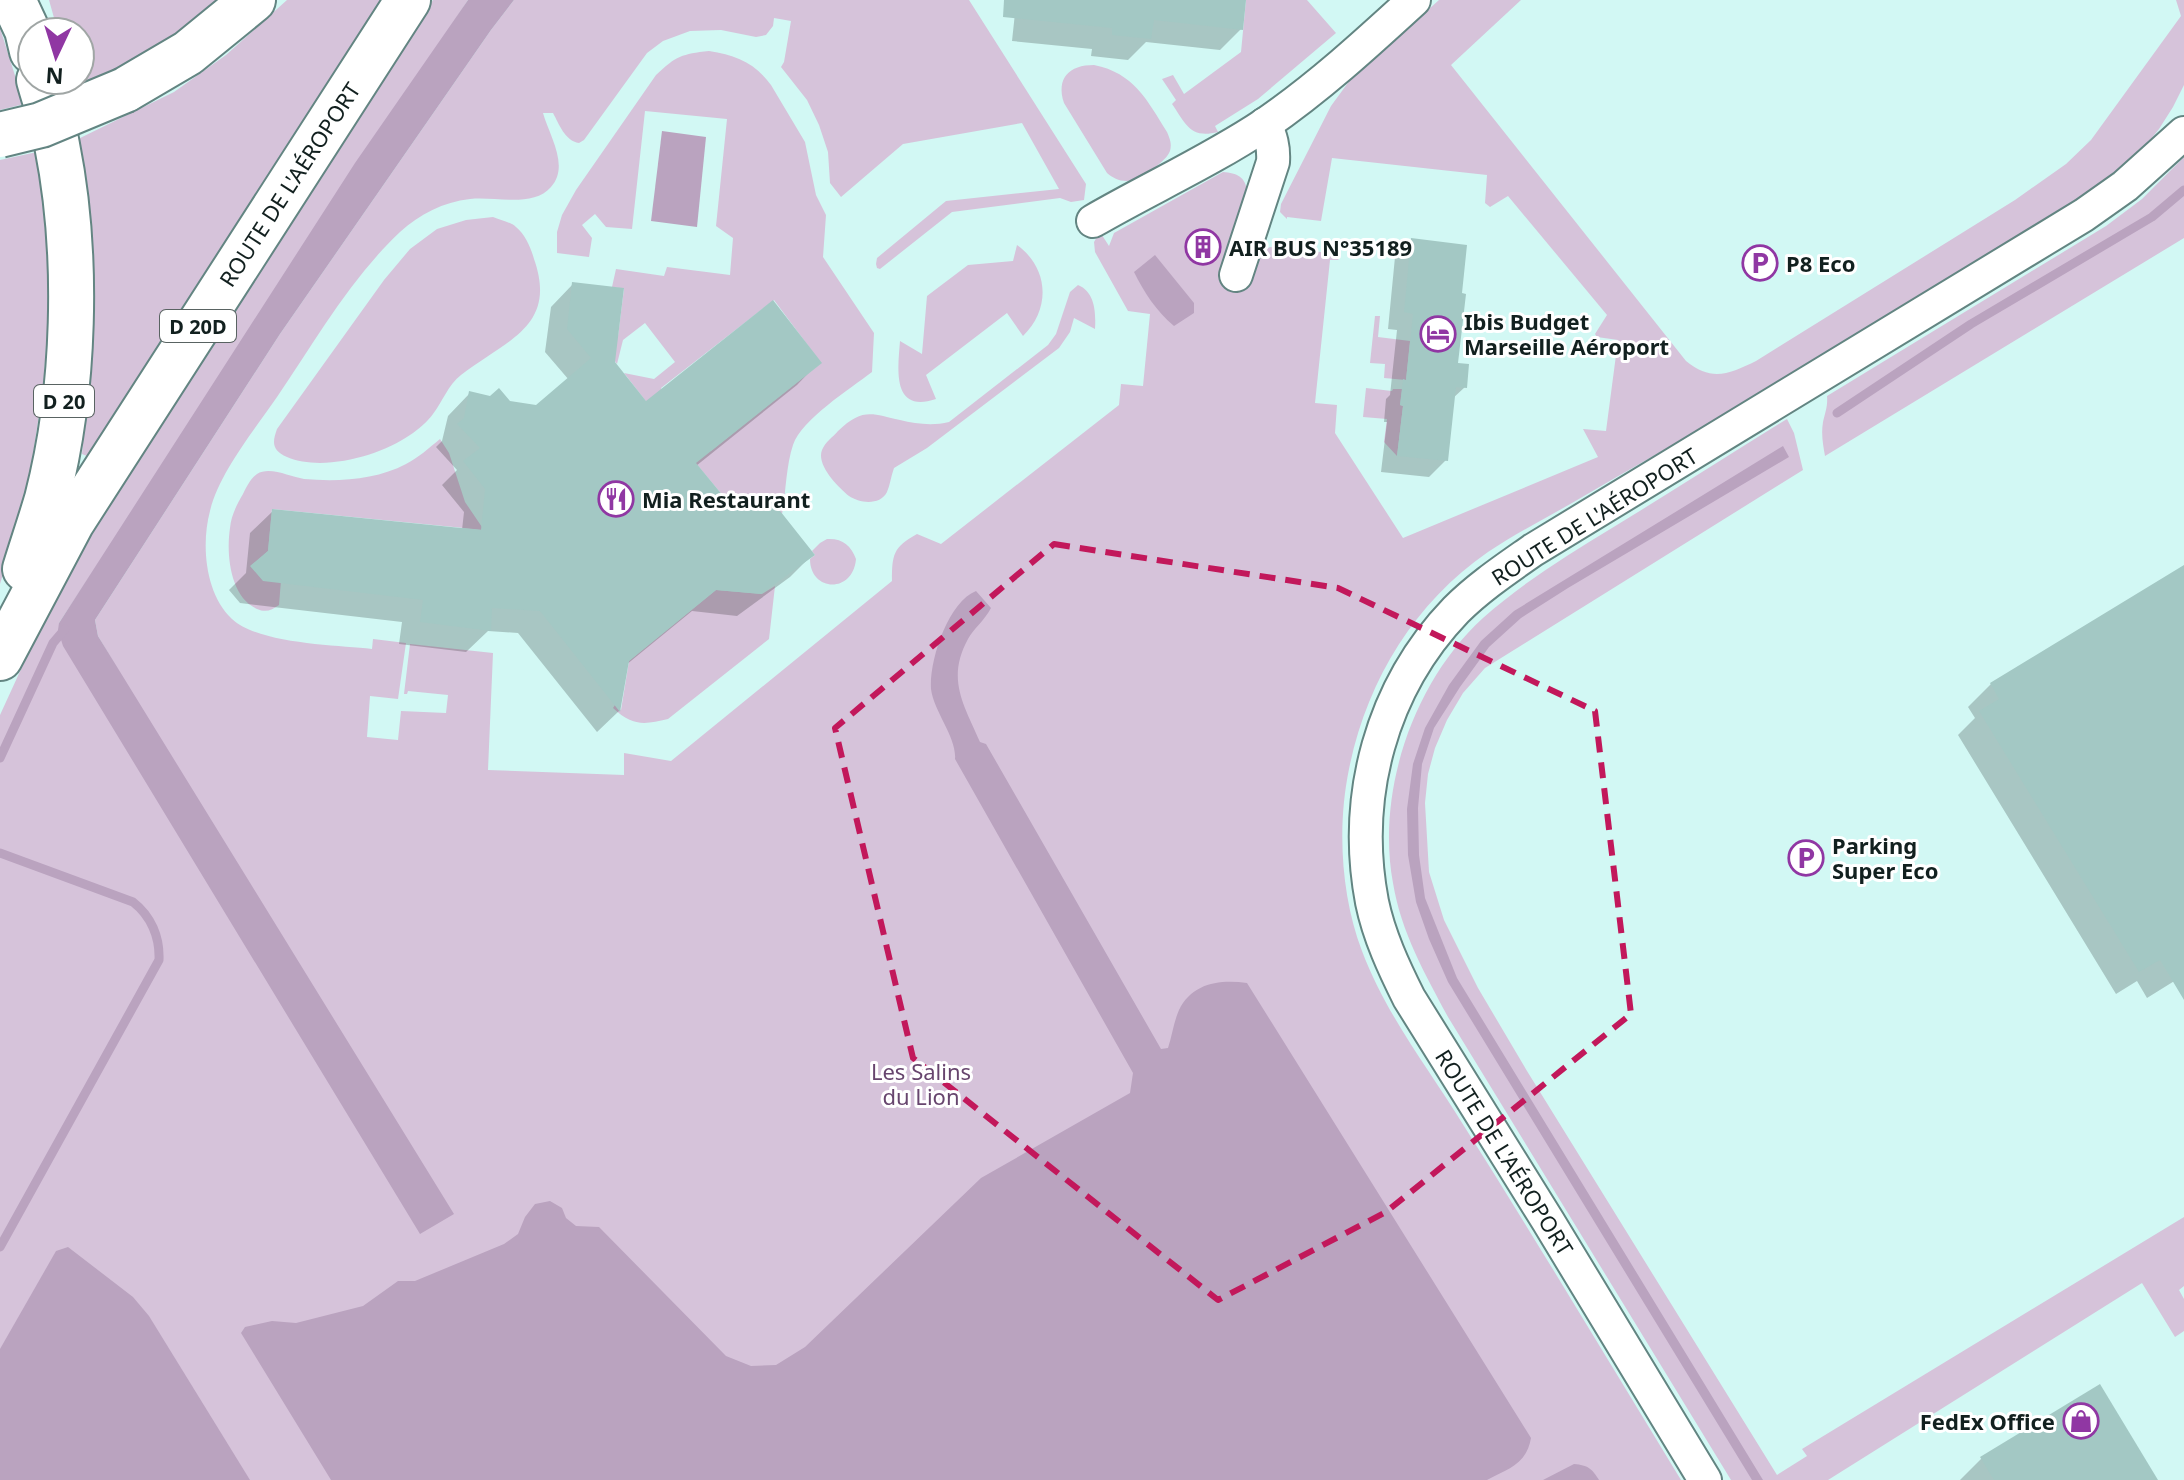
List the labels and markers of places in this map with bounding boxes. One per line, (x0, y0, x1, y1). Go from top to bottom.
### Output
building icon: AIR BUS N°35189 (1184, 228, 1222, 266)
place label: AIR BUS N°35189 (1229, 232, 1412, 262)
parking icon: P8 Eco (1741, 244, 1779, 282)
place label: P8 Eco (1786, 248, 1855, 278)
place label: Ibis Budget Marseille Aéroport (1464, 306, 1669, 361)
hotel icon: Ibis Budget Marseille Aéroport (1419, 315, 1457, 353)
restaurant icon: Mia Restaurant (597, 480, 635, 518)
place label: Mia Restaurant (642, 484, 810, 514)
place label: Parking Super Eco (1832, 830, 1938, 885)
parking icon: Parking Super Eco (1787, 839, 1825, 877)
shop icon: FedEx Office (2062, 1402, 2100, 1440)
place label: FedEx Office (1920, 1406, 2055, 1436)

